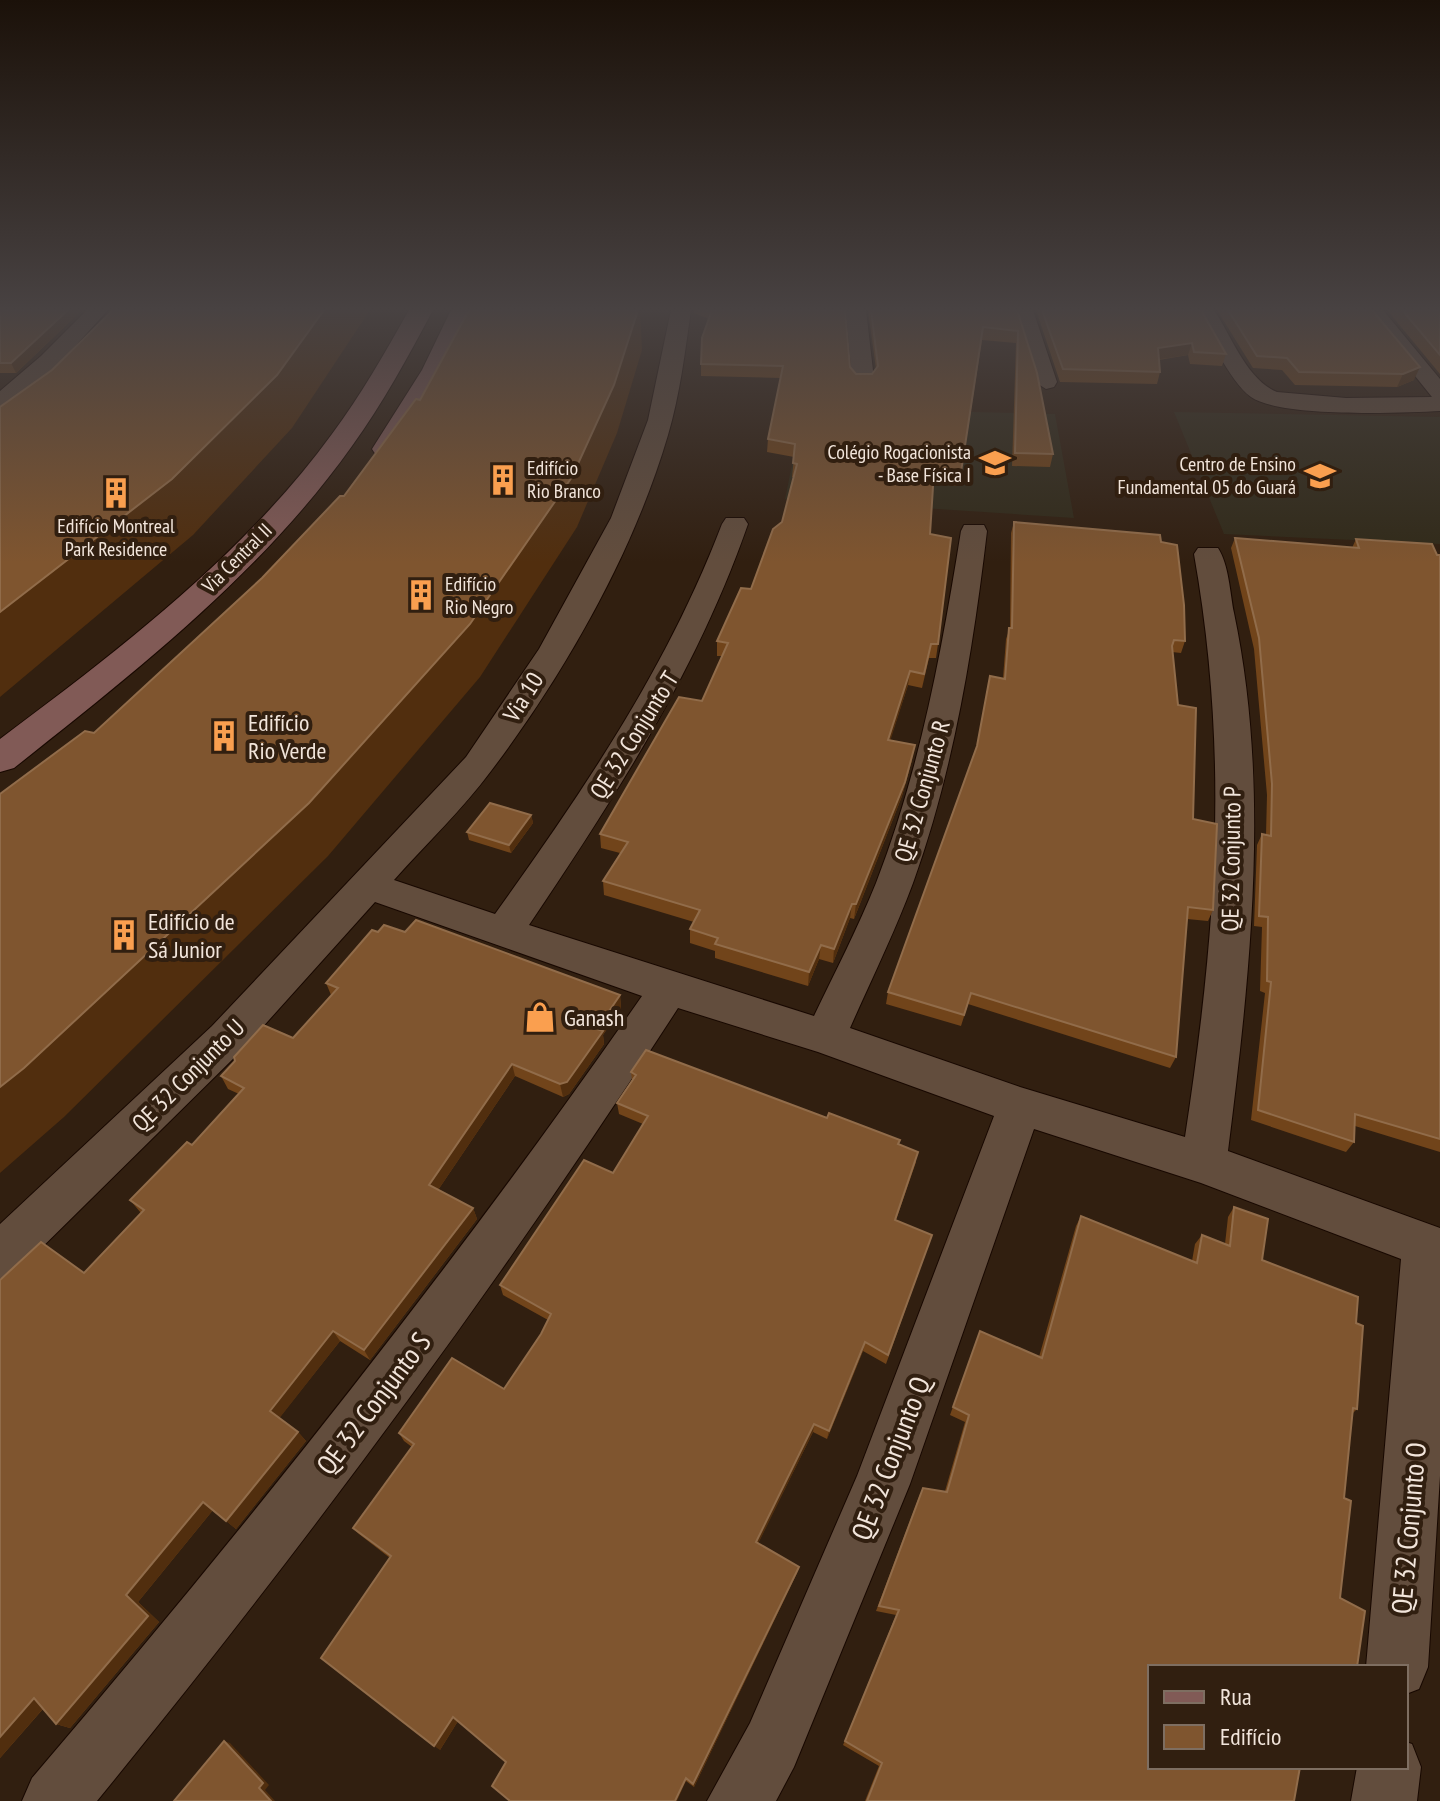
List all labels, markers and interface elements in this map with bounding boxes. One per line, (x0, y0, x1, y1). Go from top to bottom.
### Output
place label: Colégio Rogacionista - Base Física I (828, 439, 971, 488)
school or university icon: Colégio Rogacionista - Base Física I (978, 446, 1012, 480)
place label: Centro de Ensino Fundamental 05 do Guará (1117, 451, 1296, 500)
place label: Edifício Rio Branco (527, 455, 601, 504)
school or university icon: Centro de Ensino Fundamental 05 do Guará (1303, 459, 1337, 493)
building icon: Edifício Rio Branco (486, 463, 520, 497)
building icon: Edifício Montreal Park Residence (99, 476, 133, 510)
place label: Edifício Montreal Park Residence (57, 513, 175, 562)
street label: Via Central II (196, 517, 278, 599)
place label: Edifício Rio Negro (445, 571, 513, 620)
building icon: Edifício Rio Negro (404, 578, 438, 612)
street label: QE 32 Conjunto T (583, 665, 686, 805)
street label: Via 10 (495, 666, 550, 728)
place label: Edifício Rio Verde (248, 707, 326, 766)
street label: QE 32 Conjunto R (887, 717, 957, 865)
building icon: Edifício Rio Verde (207, 719, 241, 753)
street label: QE 32 Conjunto P (1214, 786, 1248, 932)
place label: Edifício de Sá Junior (148, 906, 235, 965)
building icon: Edifício de Sá Junior (107, 918, 141, 952)
shop icon: Ganash (523, 1000, 557, 1034)
place label: Ganash (564, 1002, 624, 1033)
street label: QE 32 Conjunto U (125, 1012, 251, 1138)
street label: QE 32 Conjunto S (307, 1324, 439, 1482)
street label: QE 32 Conjunto Q (842, 1370, 938, 1545)
street label: QE 32 Conjunto O (1382, 1441, 1434, 1615)
legend (1148, 1665, 1408, 1769)
text: Rua (1220, 1681, 1252, 1712)
text: Edifício (1220, 1721, 1281, 1752)

